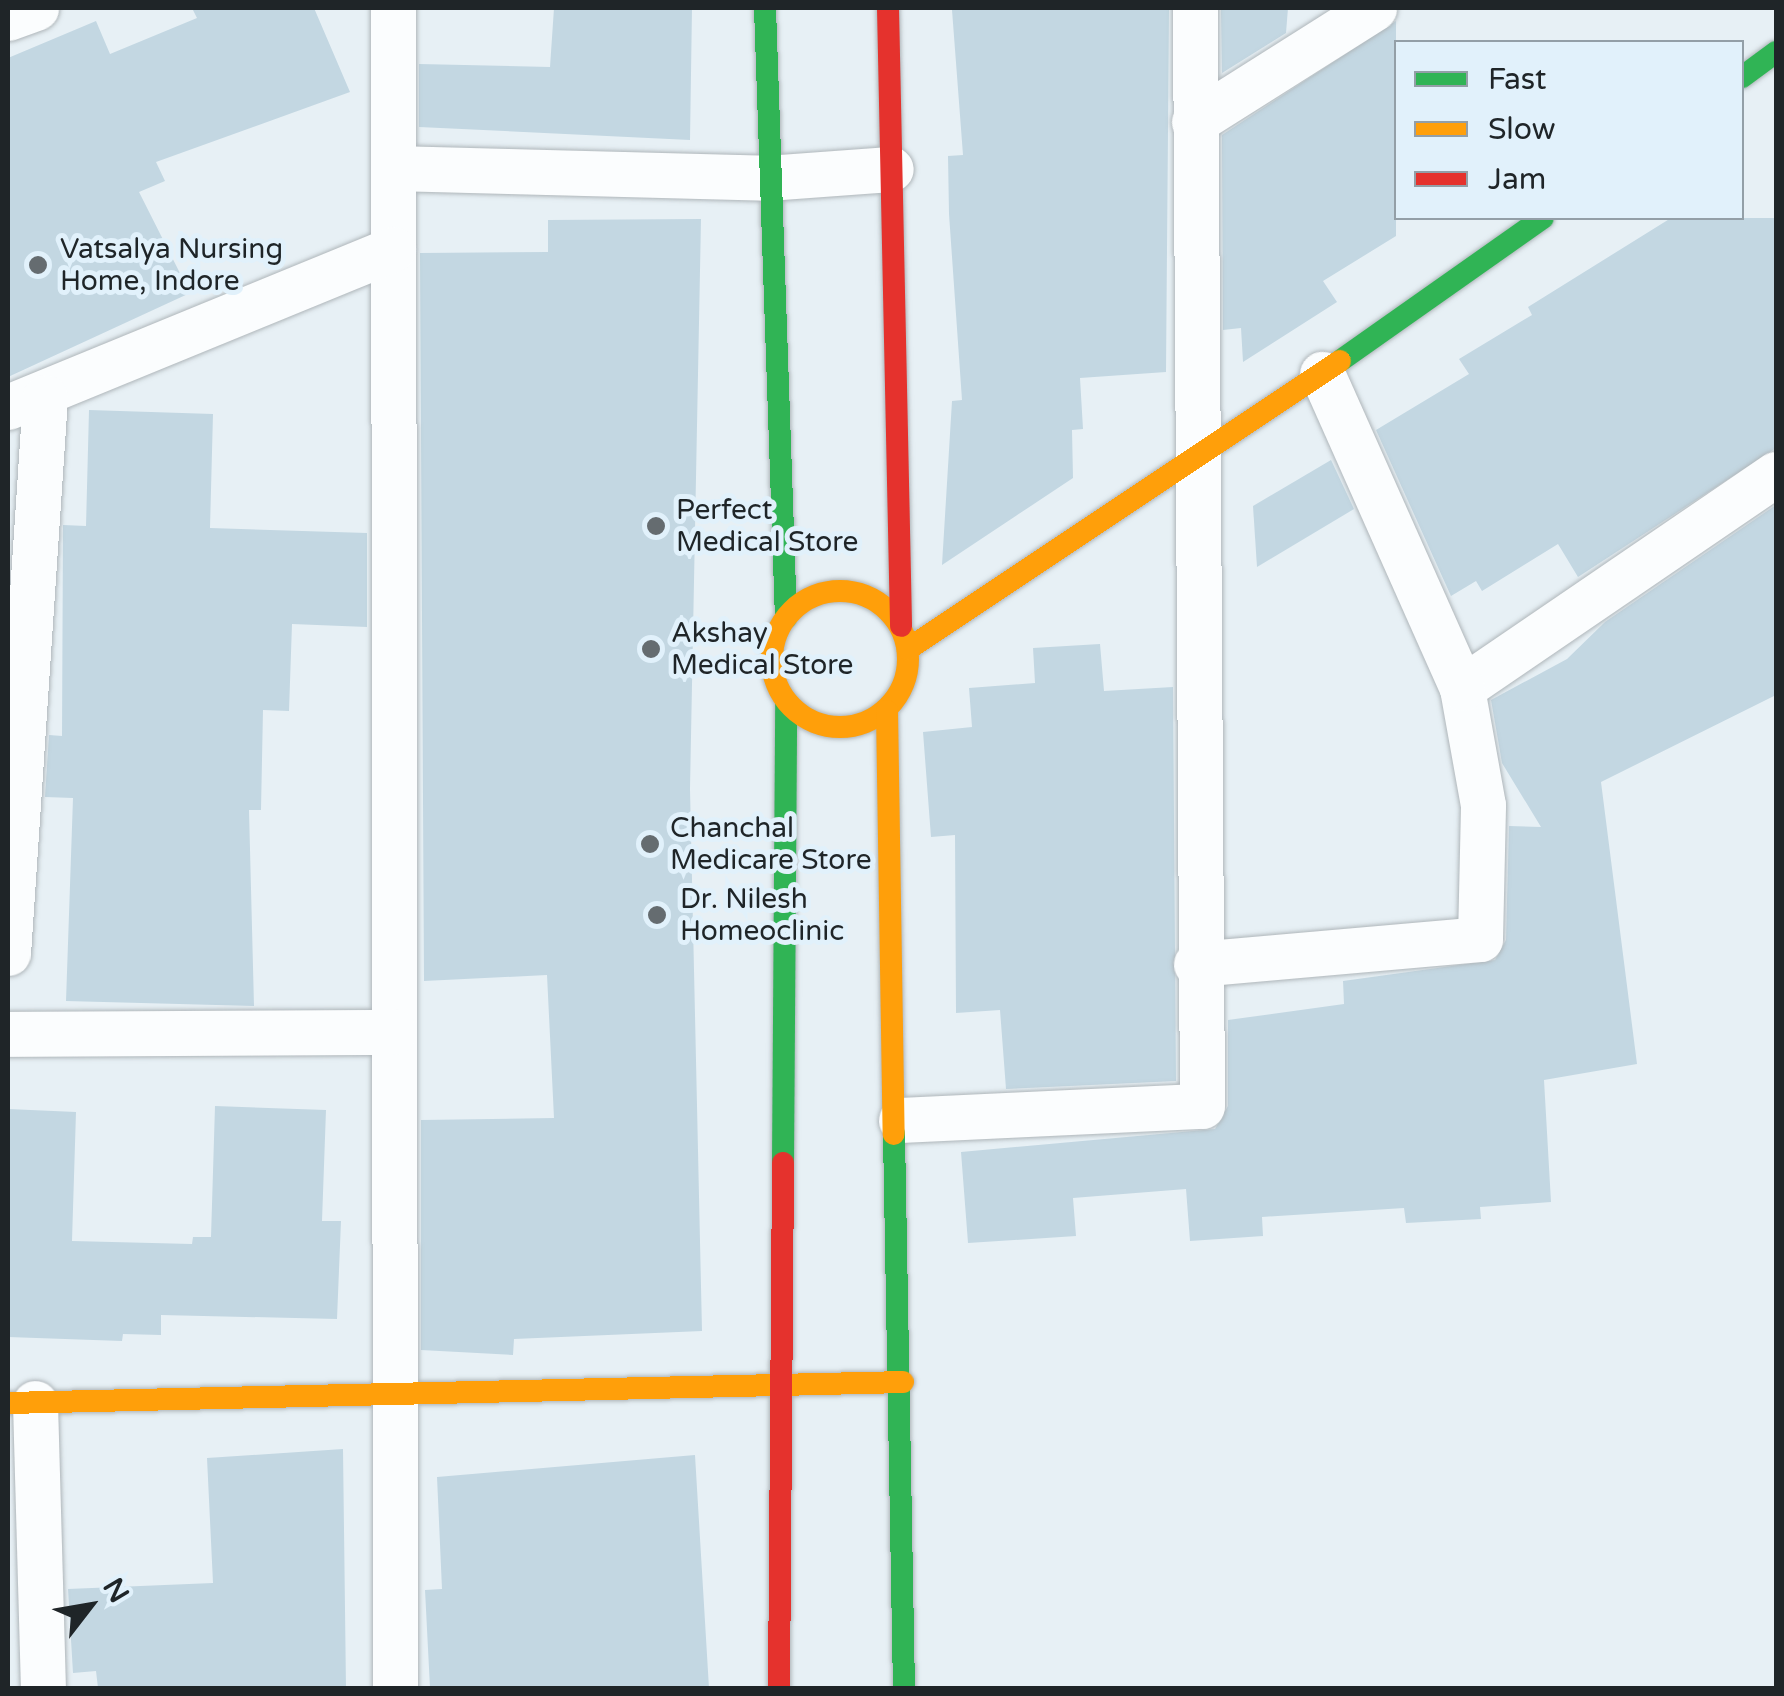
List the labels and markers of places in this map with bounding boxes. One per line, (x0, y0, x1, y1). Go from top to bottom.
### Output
place label: Vatsalya Nursing Home, Indore (60, 232, 283, 298)
marker: Vatsalya Nursing Home, Indore (25, 252, 51, 278)
place label: Perfect Medical Store (676, 493, 858, 559)
marker: Perfect Medical Store (645, 515, 667, 537)
place label: Akshay Medical Store (671, 616, 853, 682)
marker: Akshay Medical Store (640, 638, 662, 660)
place label: Chanchal Medicare Store (670, 811, 872, 877)
marker: Chanchal Medicare Store (639, 833, 661, 855)
place label: Dr. Nilesh Homeoclinic (680, 882, 844, 948)
marker: Dr. Nilesh Homeoclinic (644, 902, 670, 928)

